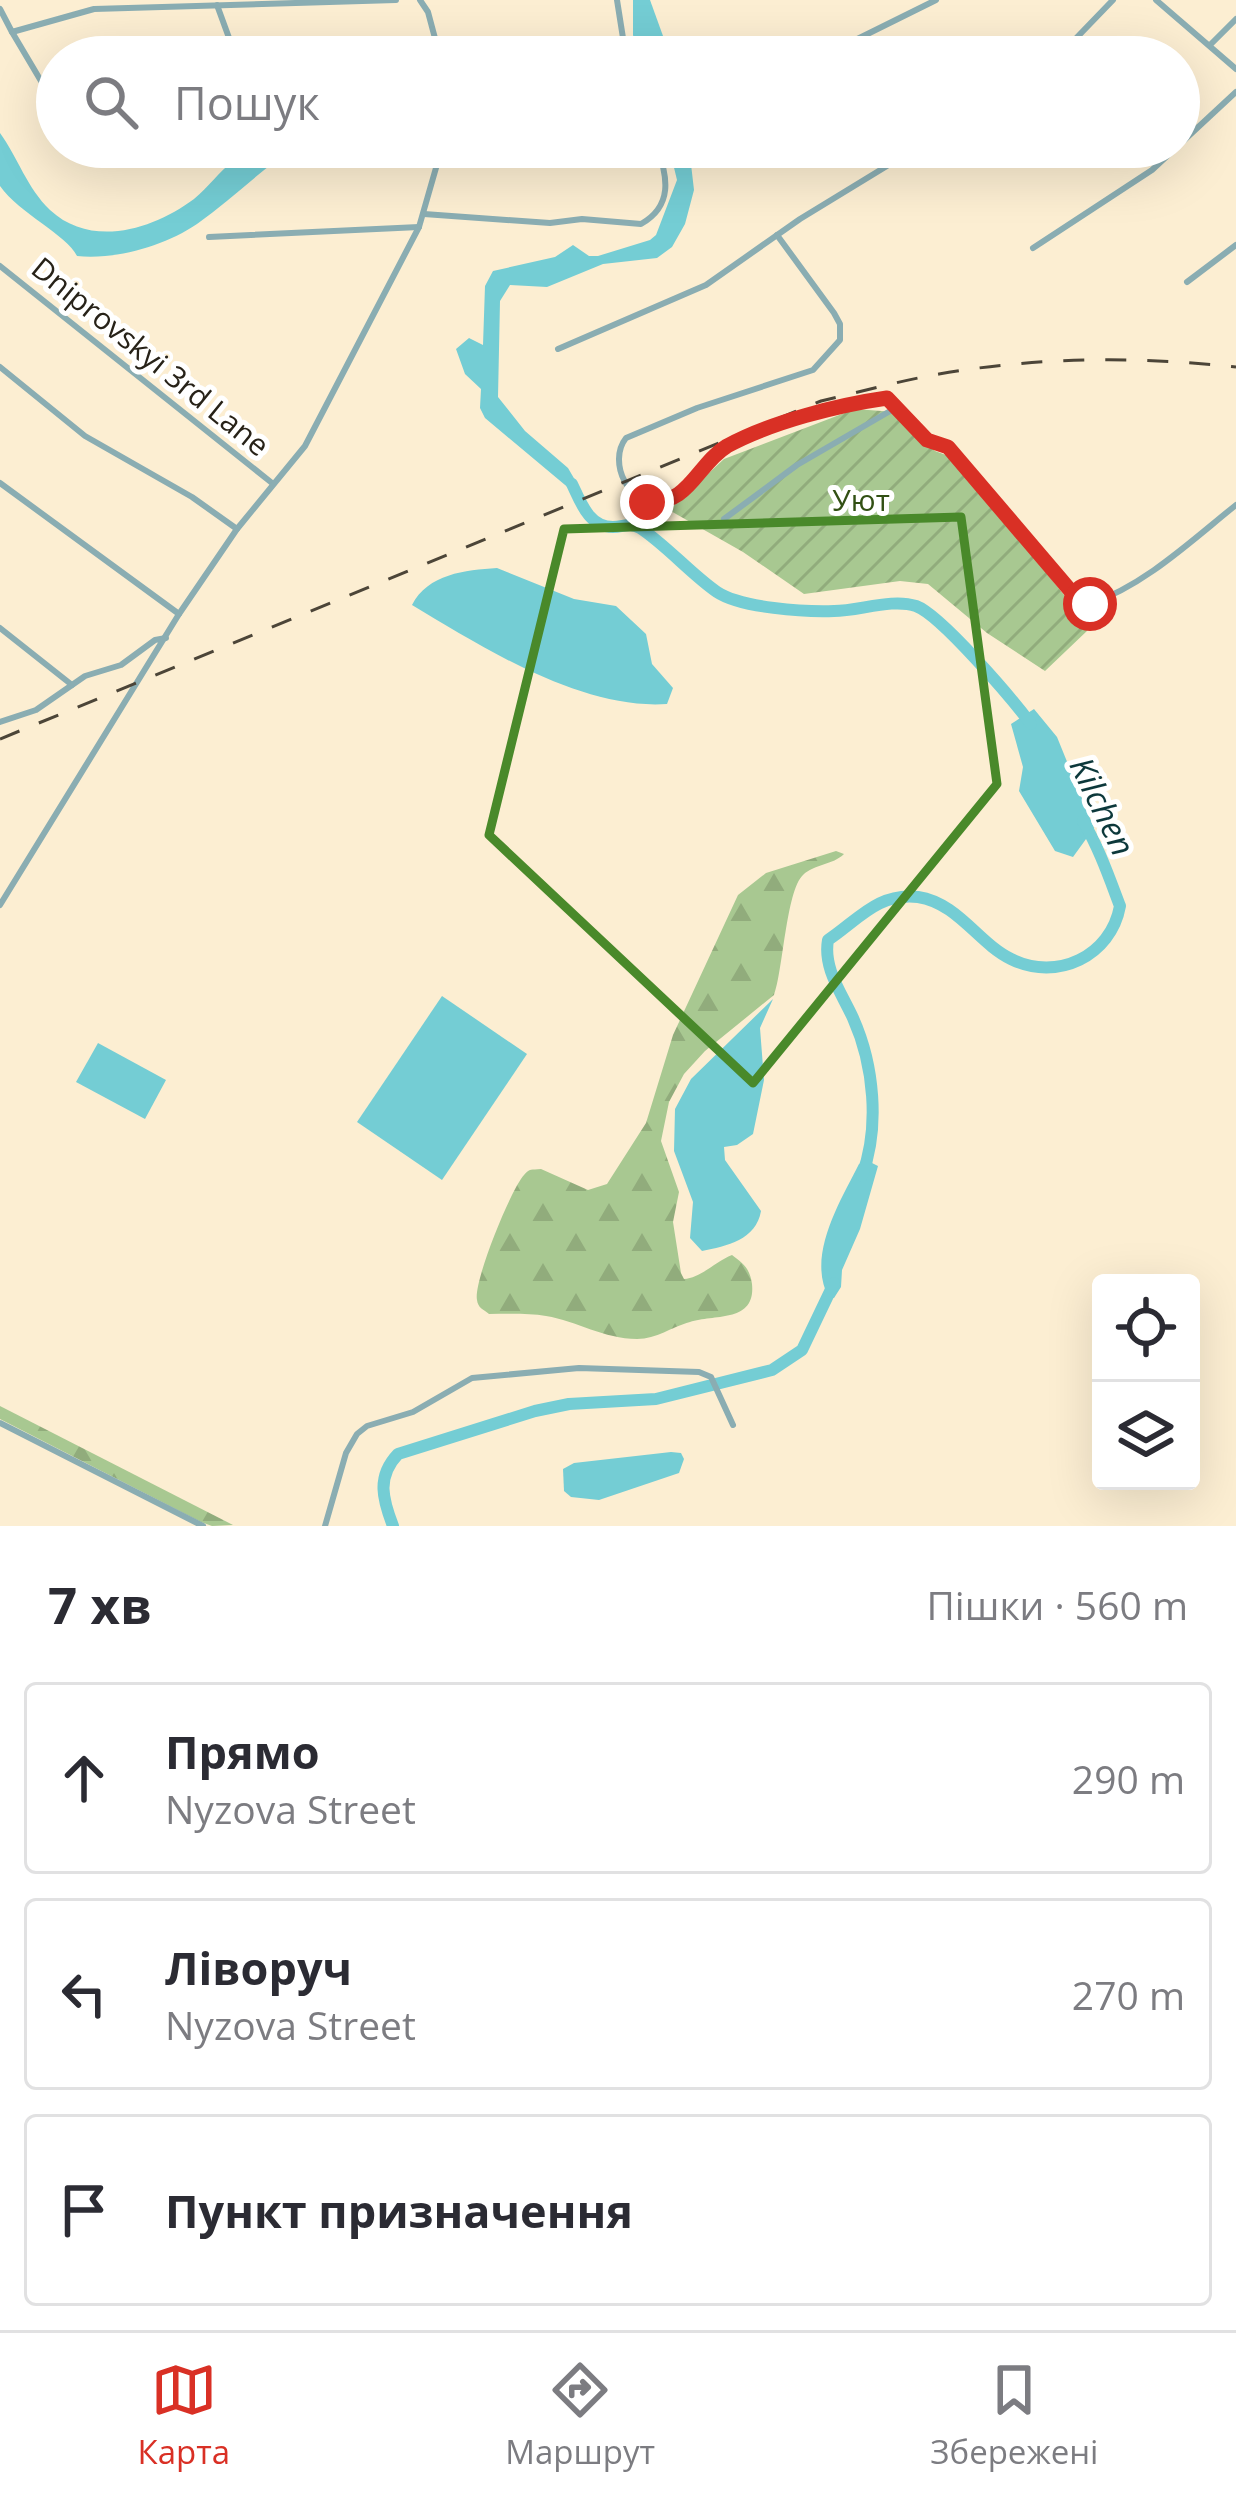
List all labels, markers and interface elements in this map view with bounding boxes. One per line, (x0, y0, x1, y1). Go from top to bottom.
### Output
search box (36, 36, 1200, 168)
icon: search (78, 69, 144, 135)
text: Пошук (174, 72, 320, 133)
street label: Dniprovskyi 3rd Lane (23, 247, 279, 465)
route end (620, 475, 674, 529)
park label: Уют (832, 479, 890, 520)
route start (1063, 577, 1117, 631)
water label: Kilchen (1060, 749, 1146, 863)
map controls (1092, 1274, 1200, 1490)
button: locate (1092, 1274, 1200, 1382)
button: layers (1092, 1382, 1200, 1490)
text: 7 хв (48, 1569, 152, 1639)
text: Пішки · 560 m (926, 1578, 1188, 1631)
text: Прямо (165, 1721, 320, 1782)
icon: ahead (51, 1745, 117, 1811)
text: 290 m (1072, 1752, 1185, 1805)
text: Nyzova Street (165, 1782, 416, 1835)
text: Ліворуч (165, 1937, 352, 1998)
icon: left (51, 1961, 117, 2027)
text: 270 m (1072, 1968, 1185, 2021)
text: Nyzova Street (165, 1998, 416, 2051)
icon: arrive (51, 2177, 117, 2243)
text: Пункт призначення (165, 2180, 633, 2241)
tab: Карта (138, 2357, 230, 2474)
tab: Маршрут (505, 2357, 655, 2474)
tab: Збережені (930, 2357, 1098, 2474)

